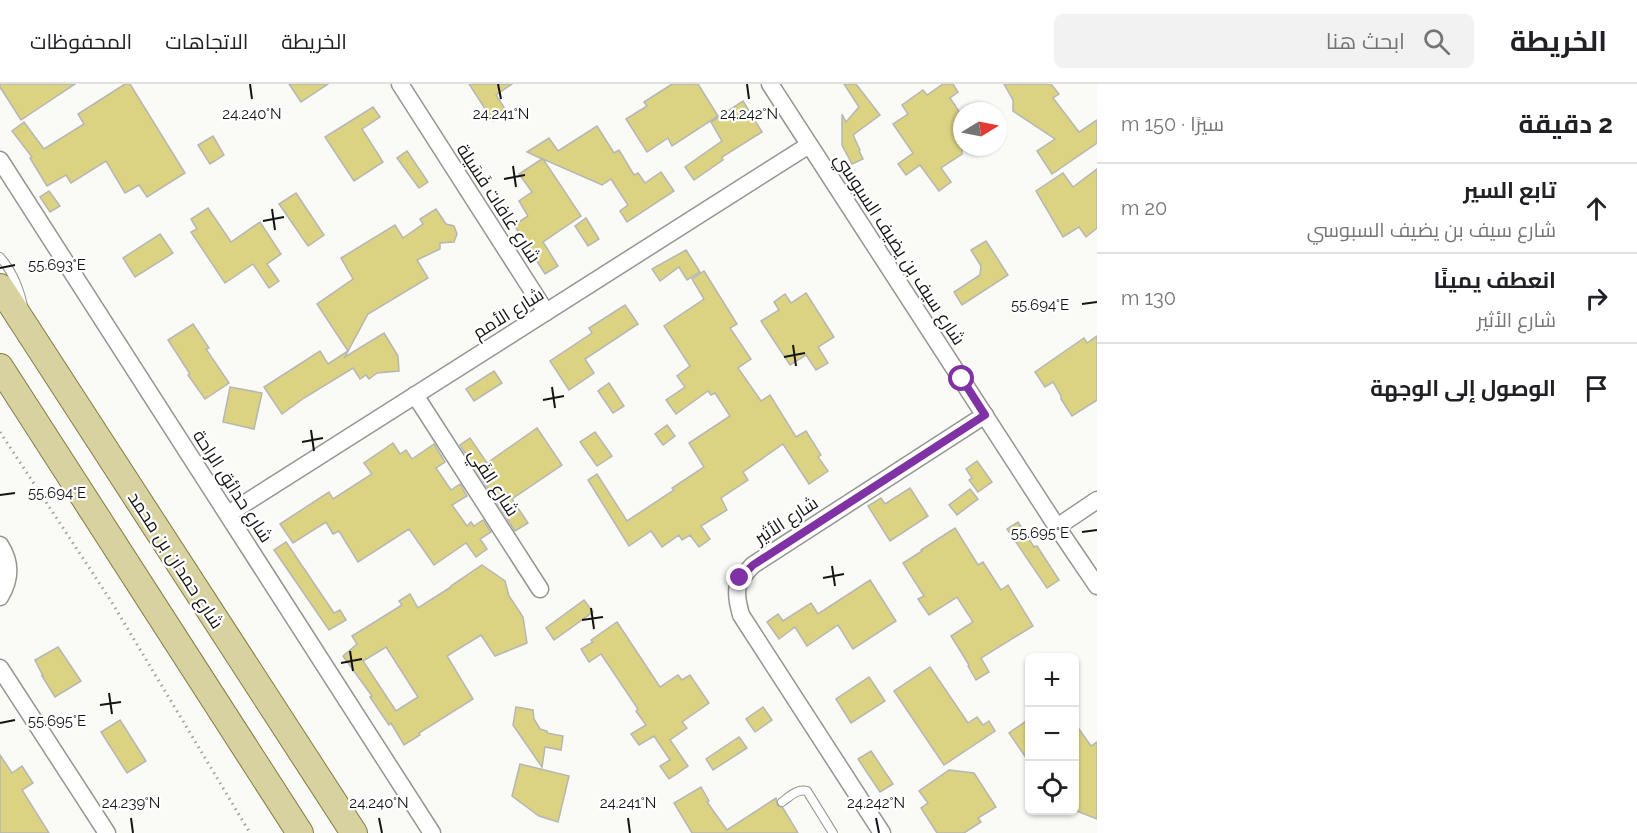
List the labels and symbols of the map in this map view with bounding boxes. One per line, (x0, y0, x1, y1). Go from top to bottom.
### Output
north arrow (953, 102, 1007, 156)
text: 24.240°N (222, 105, 282, 123)
text: 24.241°N (473, 105, 529, 123)
text: 24.242°N (720, 105, 778, 123)
street label: شارع غافات فَسَيلة (451, 139, 545, 268)
street label: شارع سيف بن يضيف السبوسي (828, 149, 970, 350)
text: 55.693°E (28, 256, 86, 274)
street label: شارع الأمم (469, 283, 548, 345)
text: 55.694°E (1011, 296, 1069, 314)
route start (948, 365, 974, 391)
street label: شارع حدائق الراحة (187, 426, 277, 547)
street label: شارع الفَي (461, 444, 524, 522)
text: 55.694°E (28, 484, 86, 502)
street label: شارع حمدان بن محمد (122, 488, 228, 633)
street label: شارع الأثير (750, 492, 823, 550)
text: 55.695°E (1011, 524, 1069, 542)
route end (726, 564, 752, 590)
text: 55.695°E (28, 712, 86, 730)
text: 24.239°N (102, 794, 160, 812)
text: 24.240°N (349, 794, 409, 812)
text: 24.241°N (600, 794, 656, 812)
text: 24.242°N (847, 794, 905, 812)

